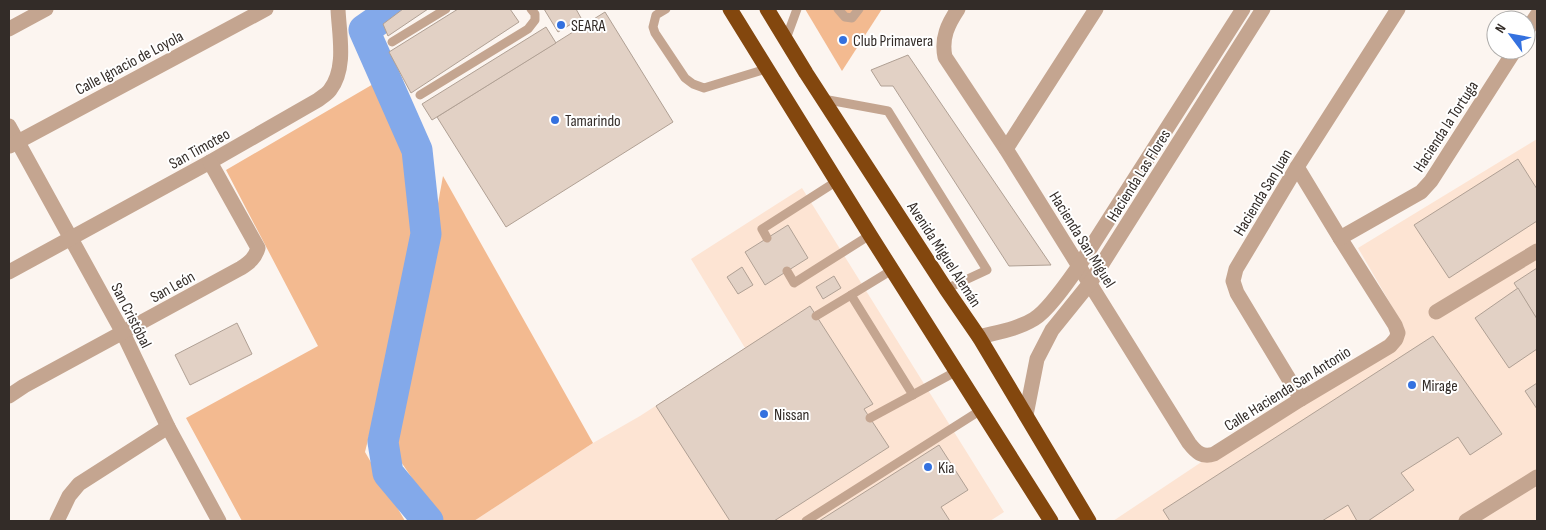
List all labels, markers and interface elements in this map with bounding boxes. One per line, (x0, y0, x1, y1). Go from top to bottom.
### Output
north arrow (1486, 10, 1536, 60)
place label: SEARA (571, 17, 605, 36)
marker: SEARA (555, 19, 567, 31)
text: N (1491, 21, 1510, 36)
street label: Calle Ignacio de Loyola (72, 27, 187, 100)
place label: Club Primavera (853, 32, 933, 51)
marker: Club Primavera (837, 34, 849, 46)
street label: Hacienda la Tortuga (1410, 78, 1483, 176)
place label: Tamarindo (565, 112, 621, 131)
marker: Tamarindo (549, 114, 561, 126)
street label: San Timoteo (166, 125, 233, 174)
street label: Hacienda Las Flores (1103, 126, 1175, 225)
street label: Hacienda San Juan (1230, 146, 1297, 240)
street label: Hacienda San Miguel (1045, 188, 1119, 291)
street label: Avenida Miguel Alemán (902, 198, 985, 311)
street label: San León (147, 267, 198, 307)
street label: San Cristóbal (106, 280, 155, 351)
street label: Calle Hacienda San Antonio (1221, 343, 1354, 436)
place label: Mirage (1422, 377, 1458, 396)
marker: Mirage (1406, 379, 1418, 391)
place label: Nissan (774, 406, 809, 425)
marker: Nissan (758, 408, 770, 420)
place label: Kia (938, 459, 954, 478)
marker: Kia (922, 461, 934, 473)

